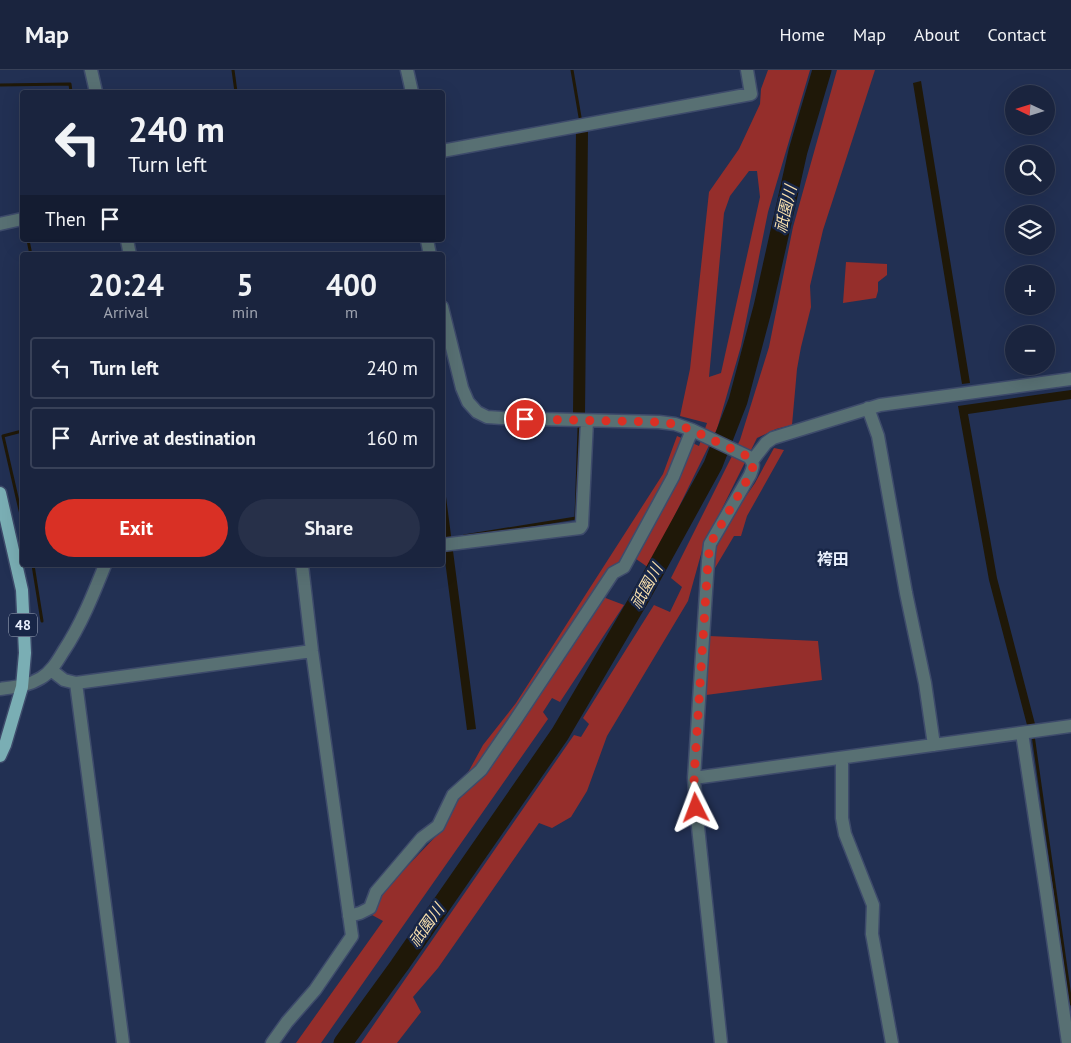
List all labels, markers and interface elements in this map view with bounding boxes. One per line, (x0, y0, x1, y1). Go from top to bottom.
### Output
text: Map (25, 19, 69, 50)
text: Home (779, 23, 825, 46)
text: Map (853, 23, 886, 46)
text: About (914, 23, 960, 46)
text: Contact (988, 23, 1046, 46)
north arrow (1005, 85, 1055, 135)
map controls (1005, 85, 1055, 375)
text: 240 m (128, 106, 225, 152)
icon: left (45, 110, 110, 175)
button: search (1005, 145, 1055, 195)
text: Turn left (128, 150, 207, 178)
water label: 祇園川 (770, 181, 801, 235)
icon: arrive (96, 205, 124, 233)
button: layers (1005, 205, 1055, 255)
text: Then (45, 207, 86, 231)
text: 20:24 (88, 265, 164, 304)
text: 5 (237, 265, 254, 304)
text: 400 (326, 265, 377, 304)
button: + (1005, 265, 1055, 315)
text: Arrival (104, 302, 148, 322)
text: min (232, 302, 258, 322)
text: m (345, 302, 358, 322)
button: − (1005, 325, 1055, 375)
icon: left (47, 354, 75, 382)
text: Turn left (90, 356, 159, 380)
text: 240 m (366, 356, 418, 380)
pin (504, 398, 546, 440)
icon: arrive (511, 405, 539, 433)
icon: arrive (47, 424, 75, 452)
text: Arrive at destination (90, 426, 256, 450)
text: 160 m (366, 426, 418, 450)
button: Exit (45, 499, 228, 557)
button: Share (238, 499, 420, 557)
district label: 袴田 (817, 549, 849, 569)
water label: 祇園川 (626, 558, 667, 612)
road number: 48 (9, 614, 37, 636)
position arrow (669, 781, 721, 833)
water label: 祇園川 (404, 898, 449, 950)

